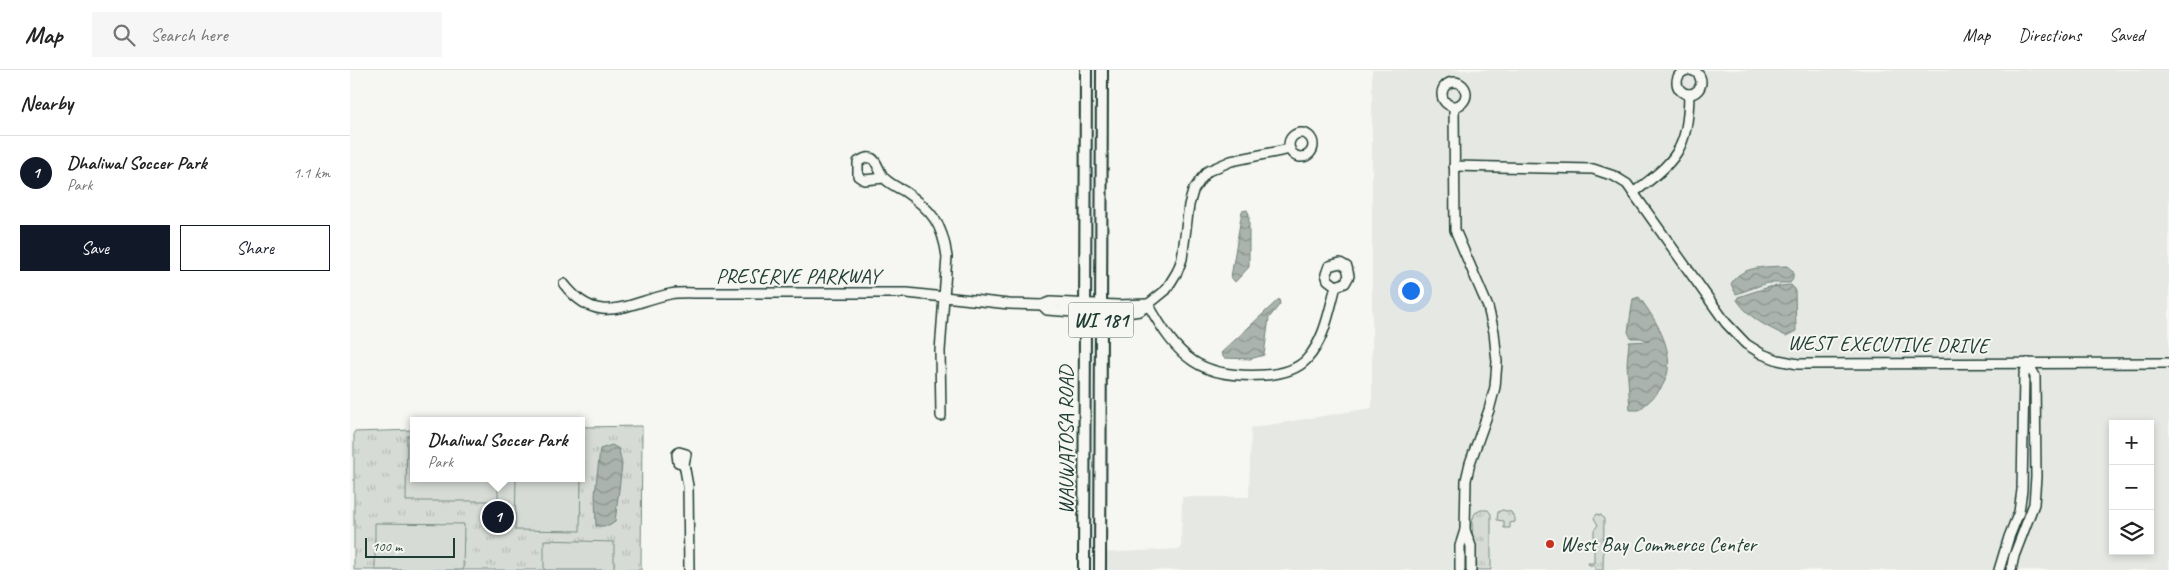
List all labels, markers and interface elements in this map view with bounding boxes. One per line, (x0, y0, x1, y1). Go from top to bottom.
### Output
search box (92, 12, 442, 57)
text: Map (25, 20, 62, 50)
icon: search (110, 21, 138, 49)
text: Search here (150, 23, 228, 47)
text: Map (1963, 24, 1990, 46)
text: Directions (2018, 24, 2081, 46)
text: Saved (2109, 24, 2144, 46)
text: Nearby (20, 90, 73, 116)
text: Dhaliwal Soccer Park (67, 151, 207, 175)
text: 1 (32, 163, 40, 183)
text: 1.1 km (293, 163, 330, 183)
text: Park (67, 175, 92, 195)
button: Save (20, 225, 170, 271)
button: Share (180, 225, 330, 271)
street label: PRESERVE PARKWAY (716, 263, 884, 289)
your location (1398, 278, 1424, 304)
road number: WI 181 (1068, 302, 1134, 338)
street label: WEST EXECUTIVE DRIVE (1787, 329, 1991, 359)
street label: WAUWATOSA ROAD (1053, 364, 1079, 514)
popup (410, 417, 585, 482)
map controls (2109, 420, 2154, 555)
button: + (2109, 420, 2154, 465)
text: Dhaliwal Soccer Park (428, 428, 567, 452)
text: Park (428, 452, 453, 472)
button: − (2109, 465, 2154, 510)
pin: 1 (482, 498, 514, 536)
button: layers (2109, 510, 2154, 555)
place label: West Bay Commerce Center (1560, 531, 1759, 557)
scale bar (365, 535, 455, 558)
text: 100 m (372, 538, 402, 555)
marker: West Bay Commerce Center (1544, 538, 1556, 550)

